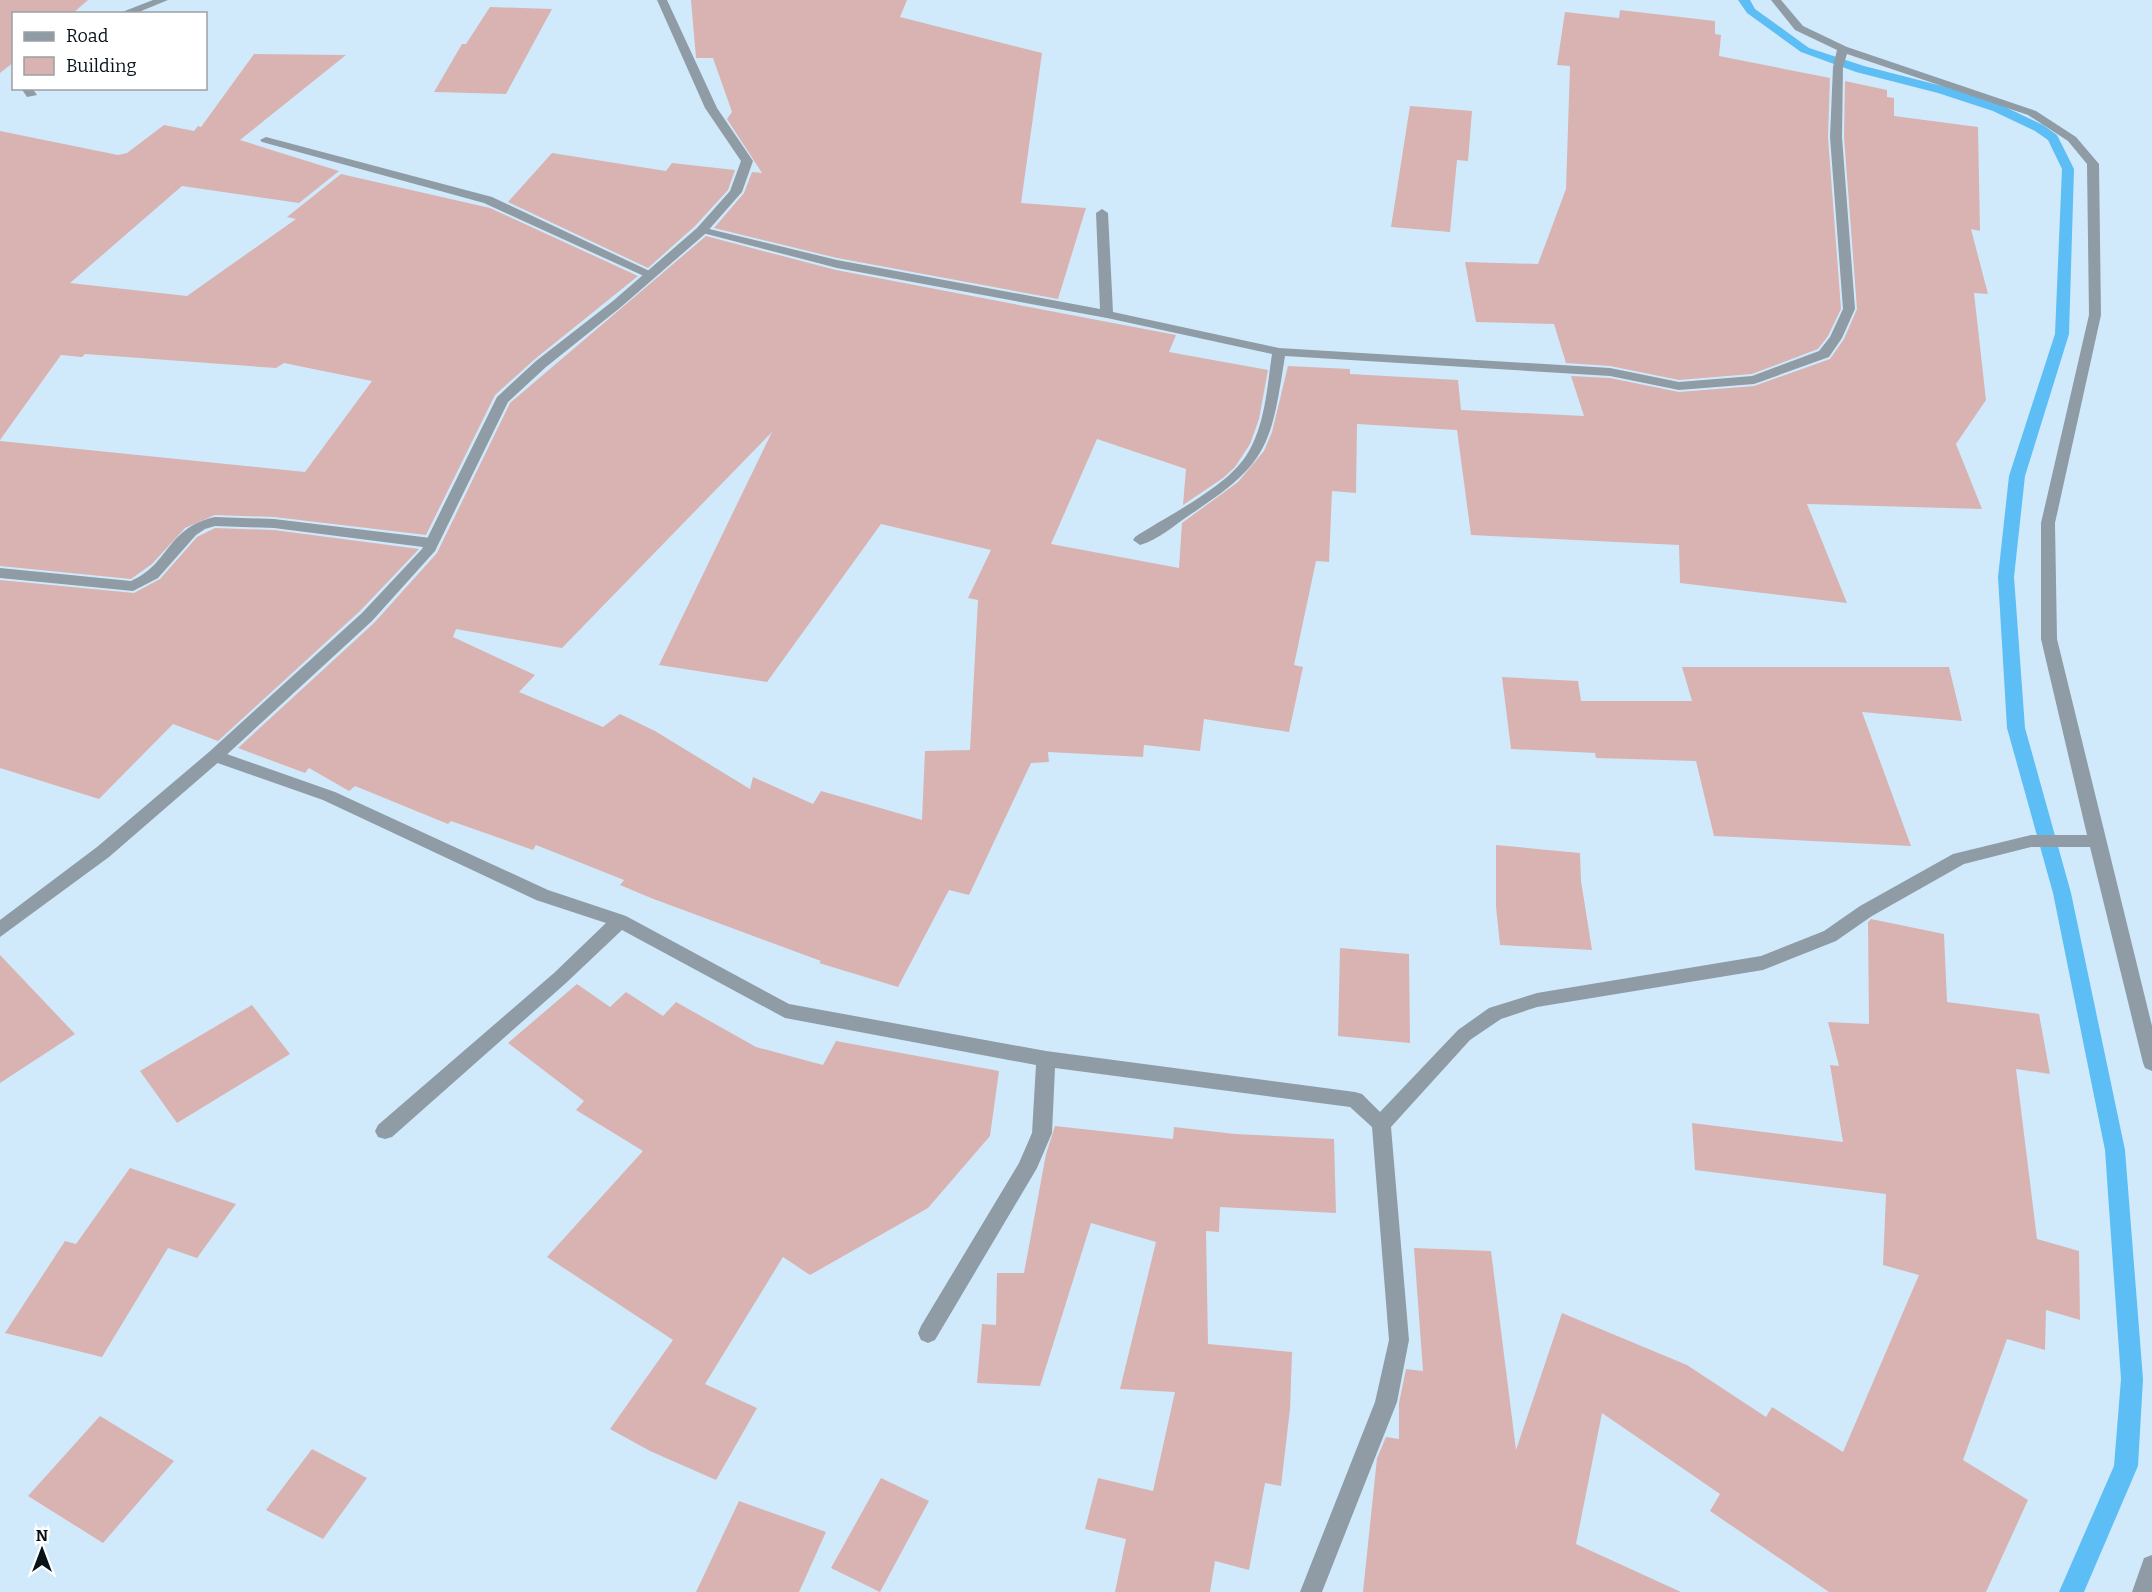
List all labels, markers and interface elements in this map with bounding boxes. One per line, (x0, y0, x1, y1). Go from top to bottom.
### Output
legend (12, 12, 207, 90)
text: Road (66, 25, 109, 47)
text: Building (66, 55, 137, 77)
north arrow (12, 1520, 72, 1580)
text: N (36, 1526, 48, 1545)

